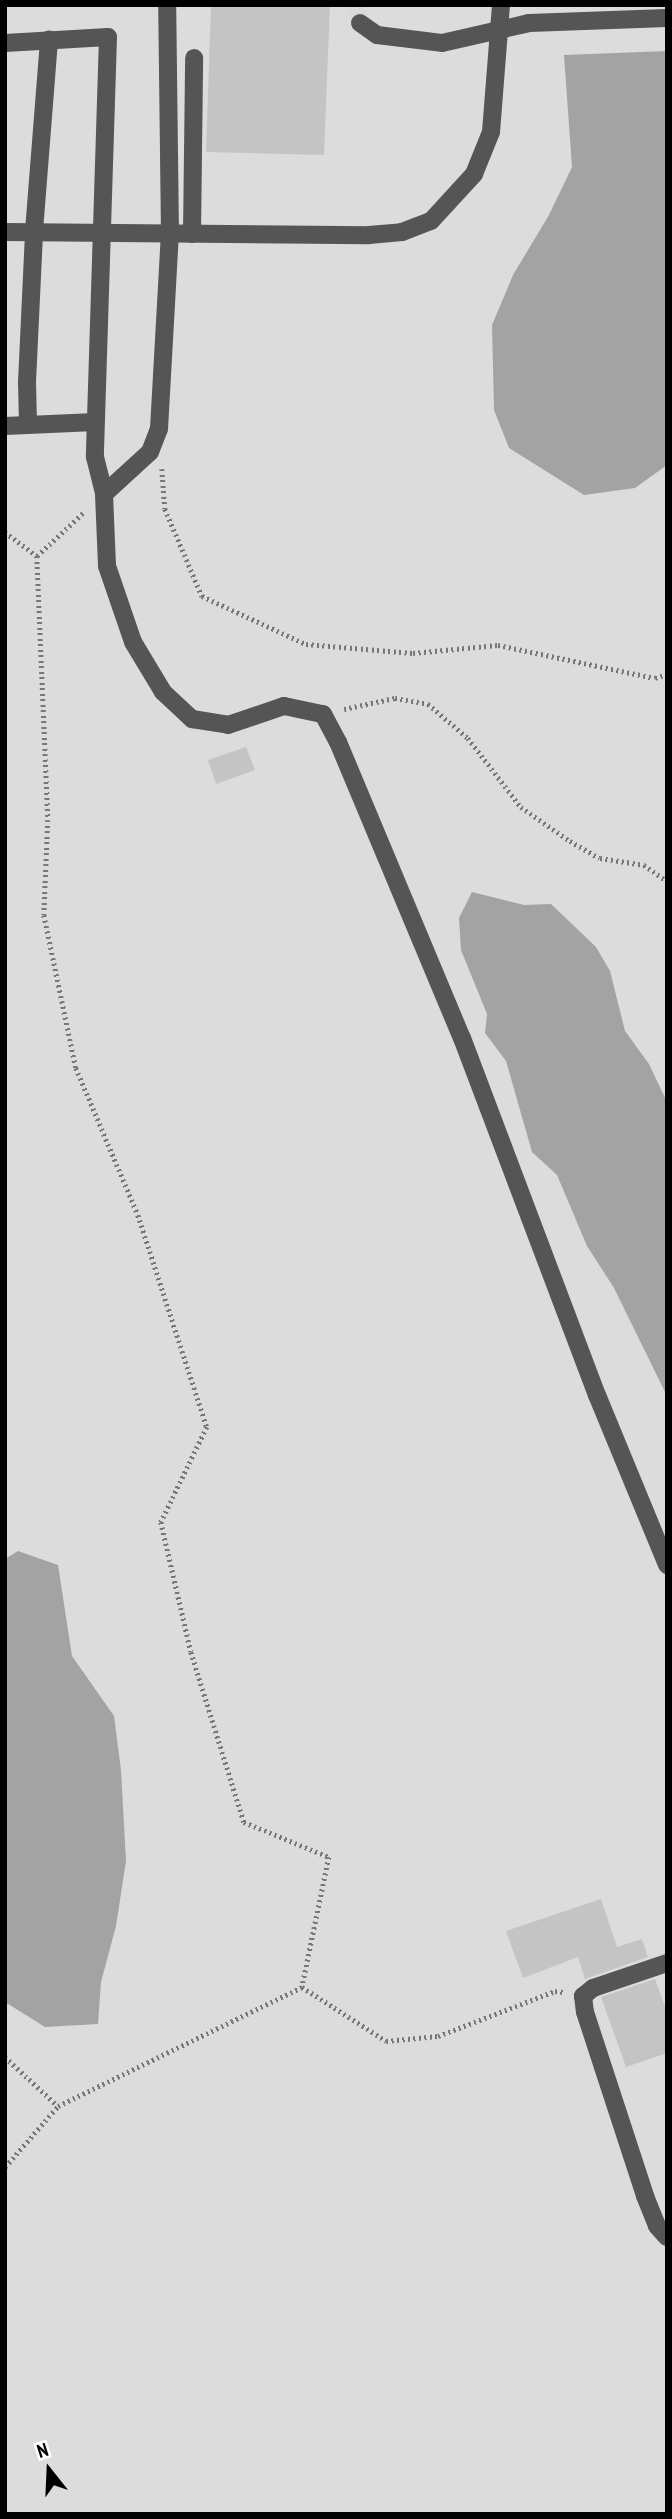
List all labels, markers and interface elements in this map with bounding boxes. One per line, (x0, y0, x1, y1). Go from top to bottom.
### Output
north arrow (14, 2435, 84, 2505)
text: N (34, 2437, 51, 2463)

